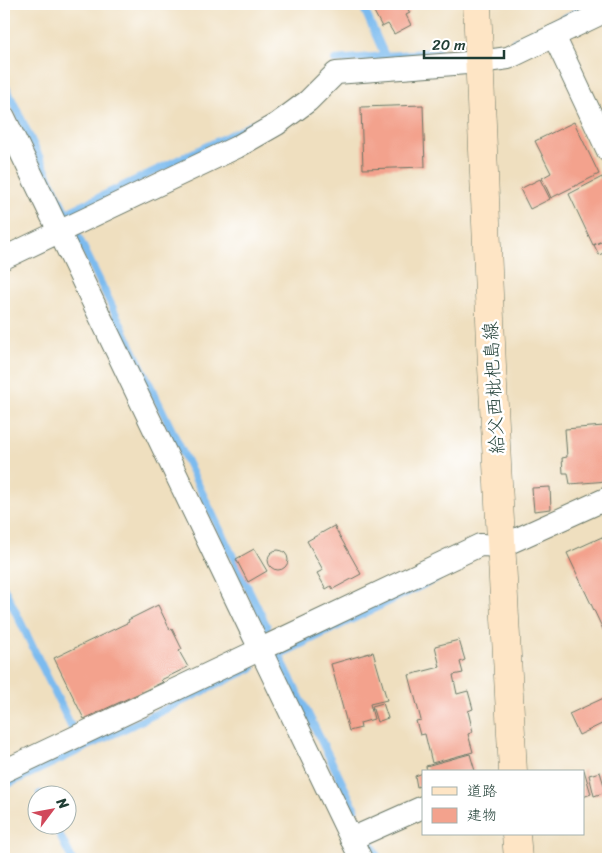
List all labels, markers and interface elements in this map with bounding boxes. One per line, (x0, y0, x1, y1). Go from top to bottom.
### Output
scale bar (424, 28, 504, 60)
text: 20 m (432, 32, 466, 58)
street label: 給父西枇杷島線 (474, 321, 513, 455)
legend (422, 770, 584, 836)
text: 道路 (467, 778, 497, 804)
north arrow (28, 786, 78, 836)
text: N (49, 792, 76, 814)
text: 建物 (467, 802, 497, 828)

